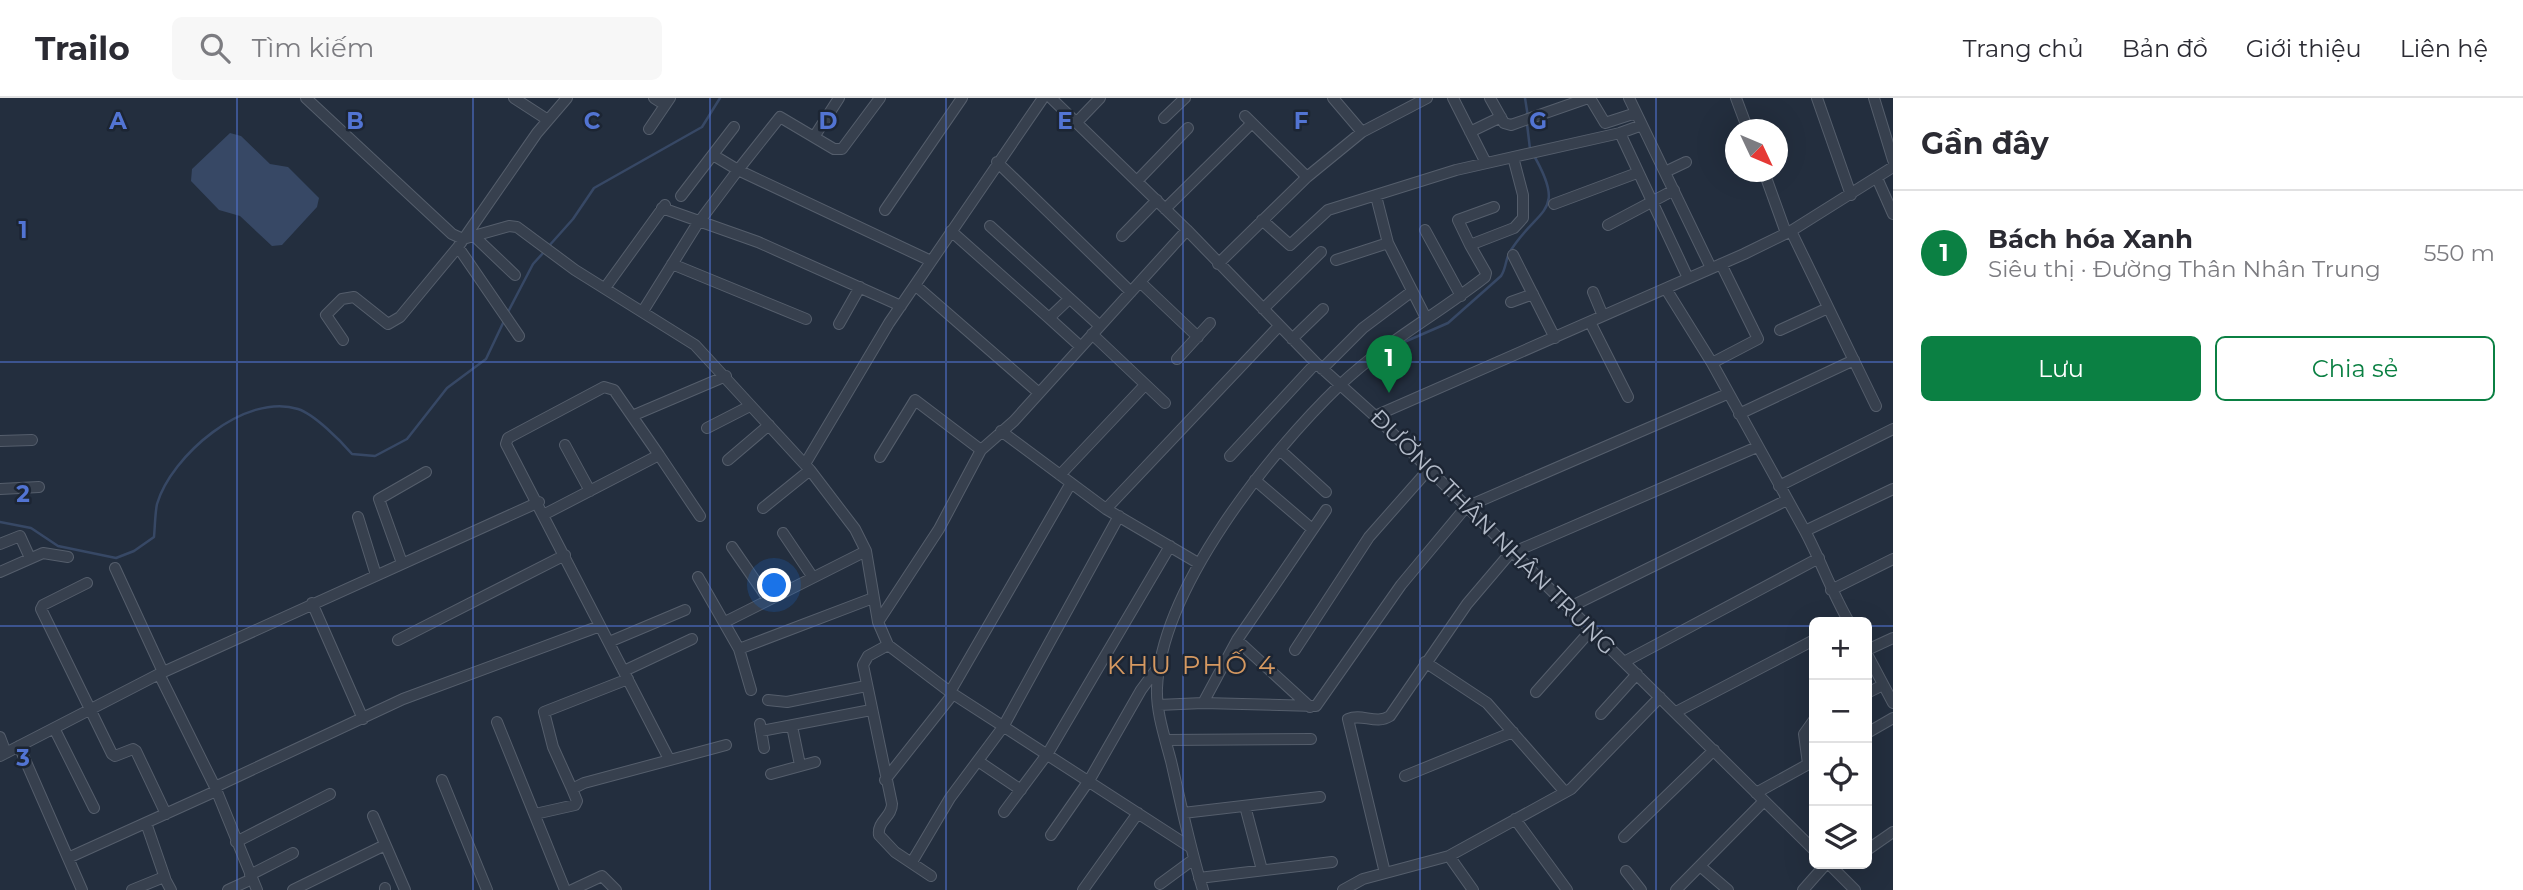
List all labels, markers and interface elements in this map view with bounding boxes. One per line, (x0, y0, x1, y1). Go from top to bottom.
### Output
search box (172, 17, 662, 80)
text: Trailo (35, 28, 130, 68)
icon: search (196, 29, 234, 67)
text: Tìm kiếm (252, 32, 374, 64)
text: Trang chủ (1963, 34, 2084, 63)
text: Bản đồ (2122, 34, 2208, 63)
text: Giới thiệu (2246, 34, 2362, 63)
text: Liên hệ (2400, 34, 2488, 63)
text: A (108, 107, 127, 135)
text: B (346, 107, 364, 135)
text: C (584, 107, 601, 135)
text: D (819, 107, 838, 135)
text: E (1057, 107, 1073, 135)
text: F (1294, 107, 1309, 135)
text: G (1529, 107, 1547, 135)
north arrow (1725, 119, 1788, 182)
text: Gần đây (1921, 125, 2049, 162)
text: 1 (18, 216, 28, 244)
text: Bách hóa Xanh (1988, 223, 2193, 255)
text: 1 (1939, 239, 1949, 267)
text: 550 m (2423, 239, 2495, 267)
text: Siêu thị · Đường Thân Nhân Trung (1988, 255, 2381, 283)
pin: 1 (1366, 335, 1412, 393)
button: Lưu (1921, 336, 2201, 401)
button: Chia sẻ (2215, 336, 2495, 401)
street label: ĐƯỜNG THÂN NHÂN TRUNG (1364, 403, 1622, 661)
text: 2 (16, 480, 30, 508)
your location (757, 568, 791, 602)
map controls (1809, 617, 1872, 869)
button: + (1809, 617, 1872, 680)
district label: KHU PHỐ 4 (1107, 649, 1277, 681)
button: − (1809, 680, 1872, 743)
button: locate (1809, 743, 1872, 806)
text: 3 (15, 744, 30, 772)
button: layers (1809, 806, 1872, 869)

